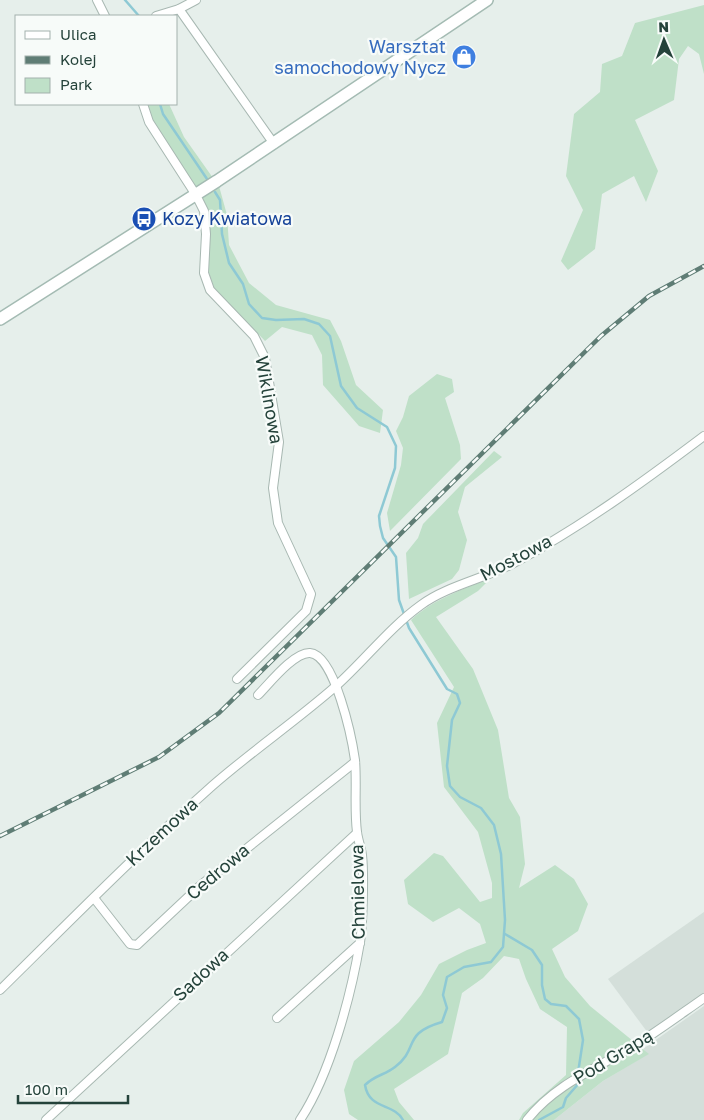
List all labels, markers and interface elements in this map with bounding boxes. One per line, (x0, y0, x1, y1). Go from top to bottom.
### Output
legend (15, 15, 178, 105)
north arrow (639, 15, 689, 65)
text: N (658, 18, 669, 35)
text: Ulica (60, 25, 96, 43)
place label: Warsztat samochodowy Nycz (274, 35, 446, 78)
shop icon: Warsztat samochodowy Nycz (451, 44, 477, 70)
text: Kolej (60, 50, 96, 68)
text: Park (60, 75, 93, 93)
bus stop icon: Kozy Kwiatowa (131, 206, 157, 232)
place label: Kozy Kwiatowa (162, 207, 292, 229)
street label: Wiklinowa (251, 354, 289, 446)
street label: Mostowa (476, 529, 555, 585)
street label: Krzemowa (121, 792, 202, 870)
street label: Cedrowa (181, 839, 253, 904)
street label: Chmielowa (345, 844, 369, 940)
street label: Sadowa (168, 943, 233, 1005)
street label: Pod Grapą (569, 1024, 656, 1088)
scale bar (18, 1072, 128, 1104)
text: 100 m (25, 1080, 68, 1098)

